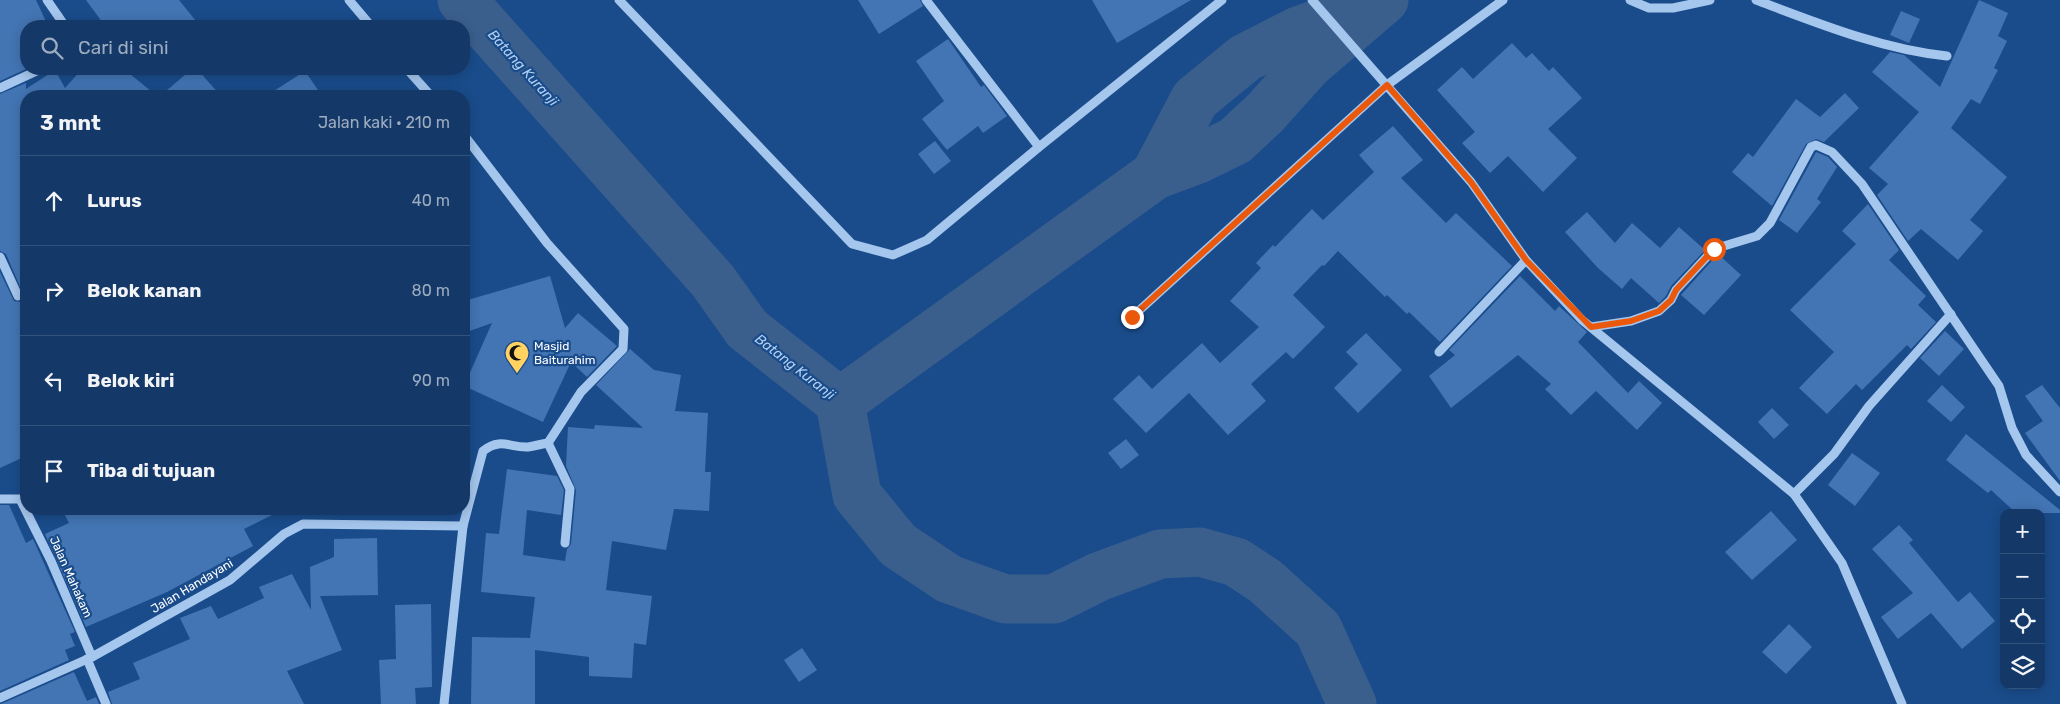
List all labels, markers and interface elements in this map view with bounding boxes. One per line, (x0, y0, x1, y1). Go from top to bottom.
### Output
search box (20, 20, 470, 75)
water label: Batang Kuranji (484, 26, 562, 110)
icon: search (38, 34, 66, 62)
text: Cari di sini (78, 36, 169, 59)
text: 3 mnt (40, 110, 101, 135)
text: Jalan kaki · 210 m (318, 113, 450, 132)
icon: ahead (40, 187, 68, 215)
text: Lurus (87, 189, 142, 212)
text: 40 m (412, 191, 450, 210)
route start (1703, 238, 1726, 261)
icon: right (40, 277, 68, 305)
text: Belok kanan (87, 279, 202, 302)
text: 80 m (412, 281, 450, 300)
route end (1121, 306, 1144, 329)
water label: Batang Kuranji (752, 330, 839, 404)
place label: Masjid Baiturahim (534, 339, 595, 367)
mosque icon: Masjid Baiturahim (504, 340, 530, 374)
icon: left (40, 367, 68, 395)
text: Belok kiri (87, 369, 174, 392)
text: 90 m (412, 371, 450, 390)
icon: arrive (40, 457, 68, 485)
text: Tiba di tujuan (87, 459, 215, 482)
map controls (2000, 509, 2045, 689)
button: + (2000, 509, 2045, 554)
street label: Jalan Mahakam (47, 534, 95, 620)
button: − (2000, 554, 2045, 599)
street label: Jalan Handayani (148, 556, 236, 616)
button: locate (2000, 599, 2045, 644)
button: layers (2000, 644, 2045, 689)

